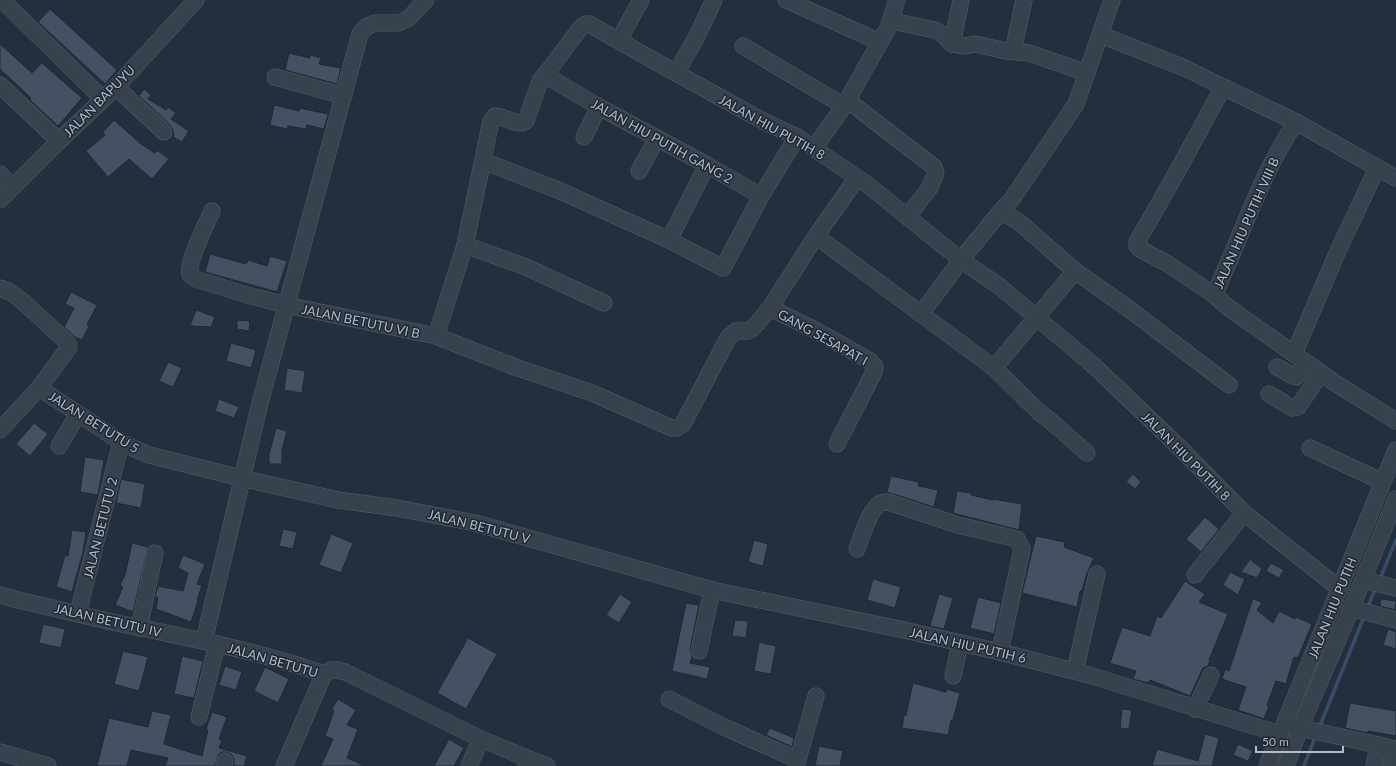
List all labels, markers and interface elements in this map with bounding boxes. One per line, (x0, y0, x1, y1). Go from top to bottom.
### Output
street label: JALAN BAPUYU (60, 62, 138, 140)
street label: JALAN HIU PUTIH 8 (716, 91, 828, 163)
street label: JALAN HIU PUTIH GANG 2 (588, 95, 736, 187)
street label: JALAN HIU PUTIH VIII B (1210, 155, 1282, 291)
street label: JALAN BETUTU VI B (300, 301, 422, 341)
street label: GANG SESAPAT I (775, 306, 871, 368)
street label: JALAN BETUTU 5 (46, 388, 142, 456)
street label: JALAN HIU PUTIH 8 (1138, 408, 1234, 504)
street label: JALAN BETUTU 2 (80, 476, 120, 580)
street label: JALAN BETUTU V (426, 506, 532, 547)
street label: JALAN HIU PUTIH (1304, 555, 1360, 661)
street label: JALAN BETUTU IV (53, 600, 163, 640)
street label: JALAN HIU PUTIH 6 (908, 624, 1028, 666)
street label: JALAN BETUTU (226, 639, 320, 681)
scale bar (1256, 728, 1343, 754)
text: 50 m (1262, 734, 1289, 749)

